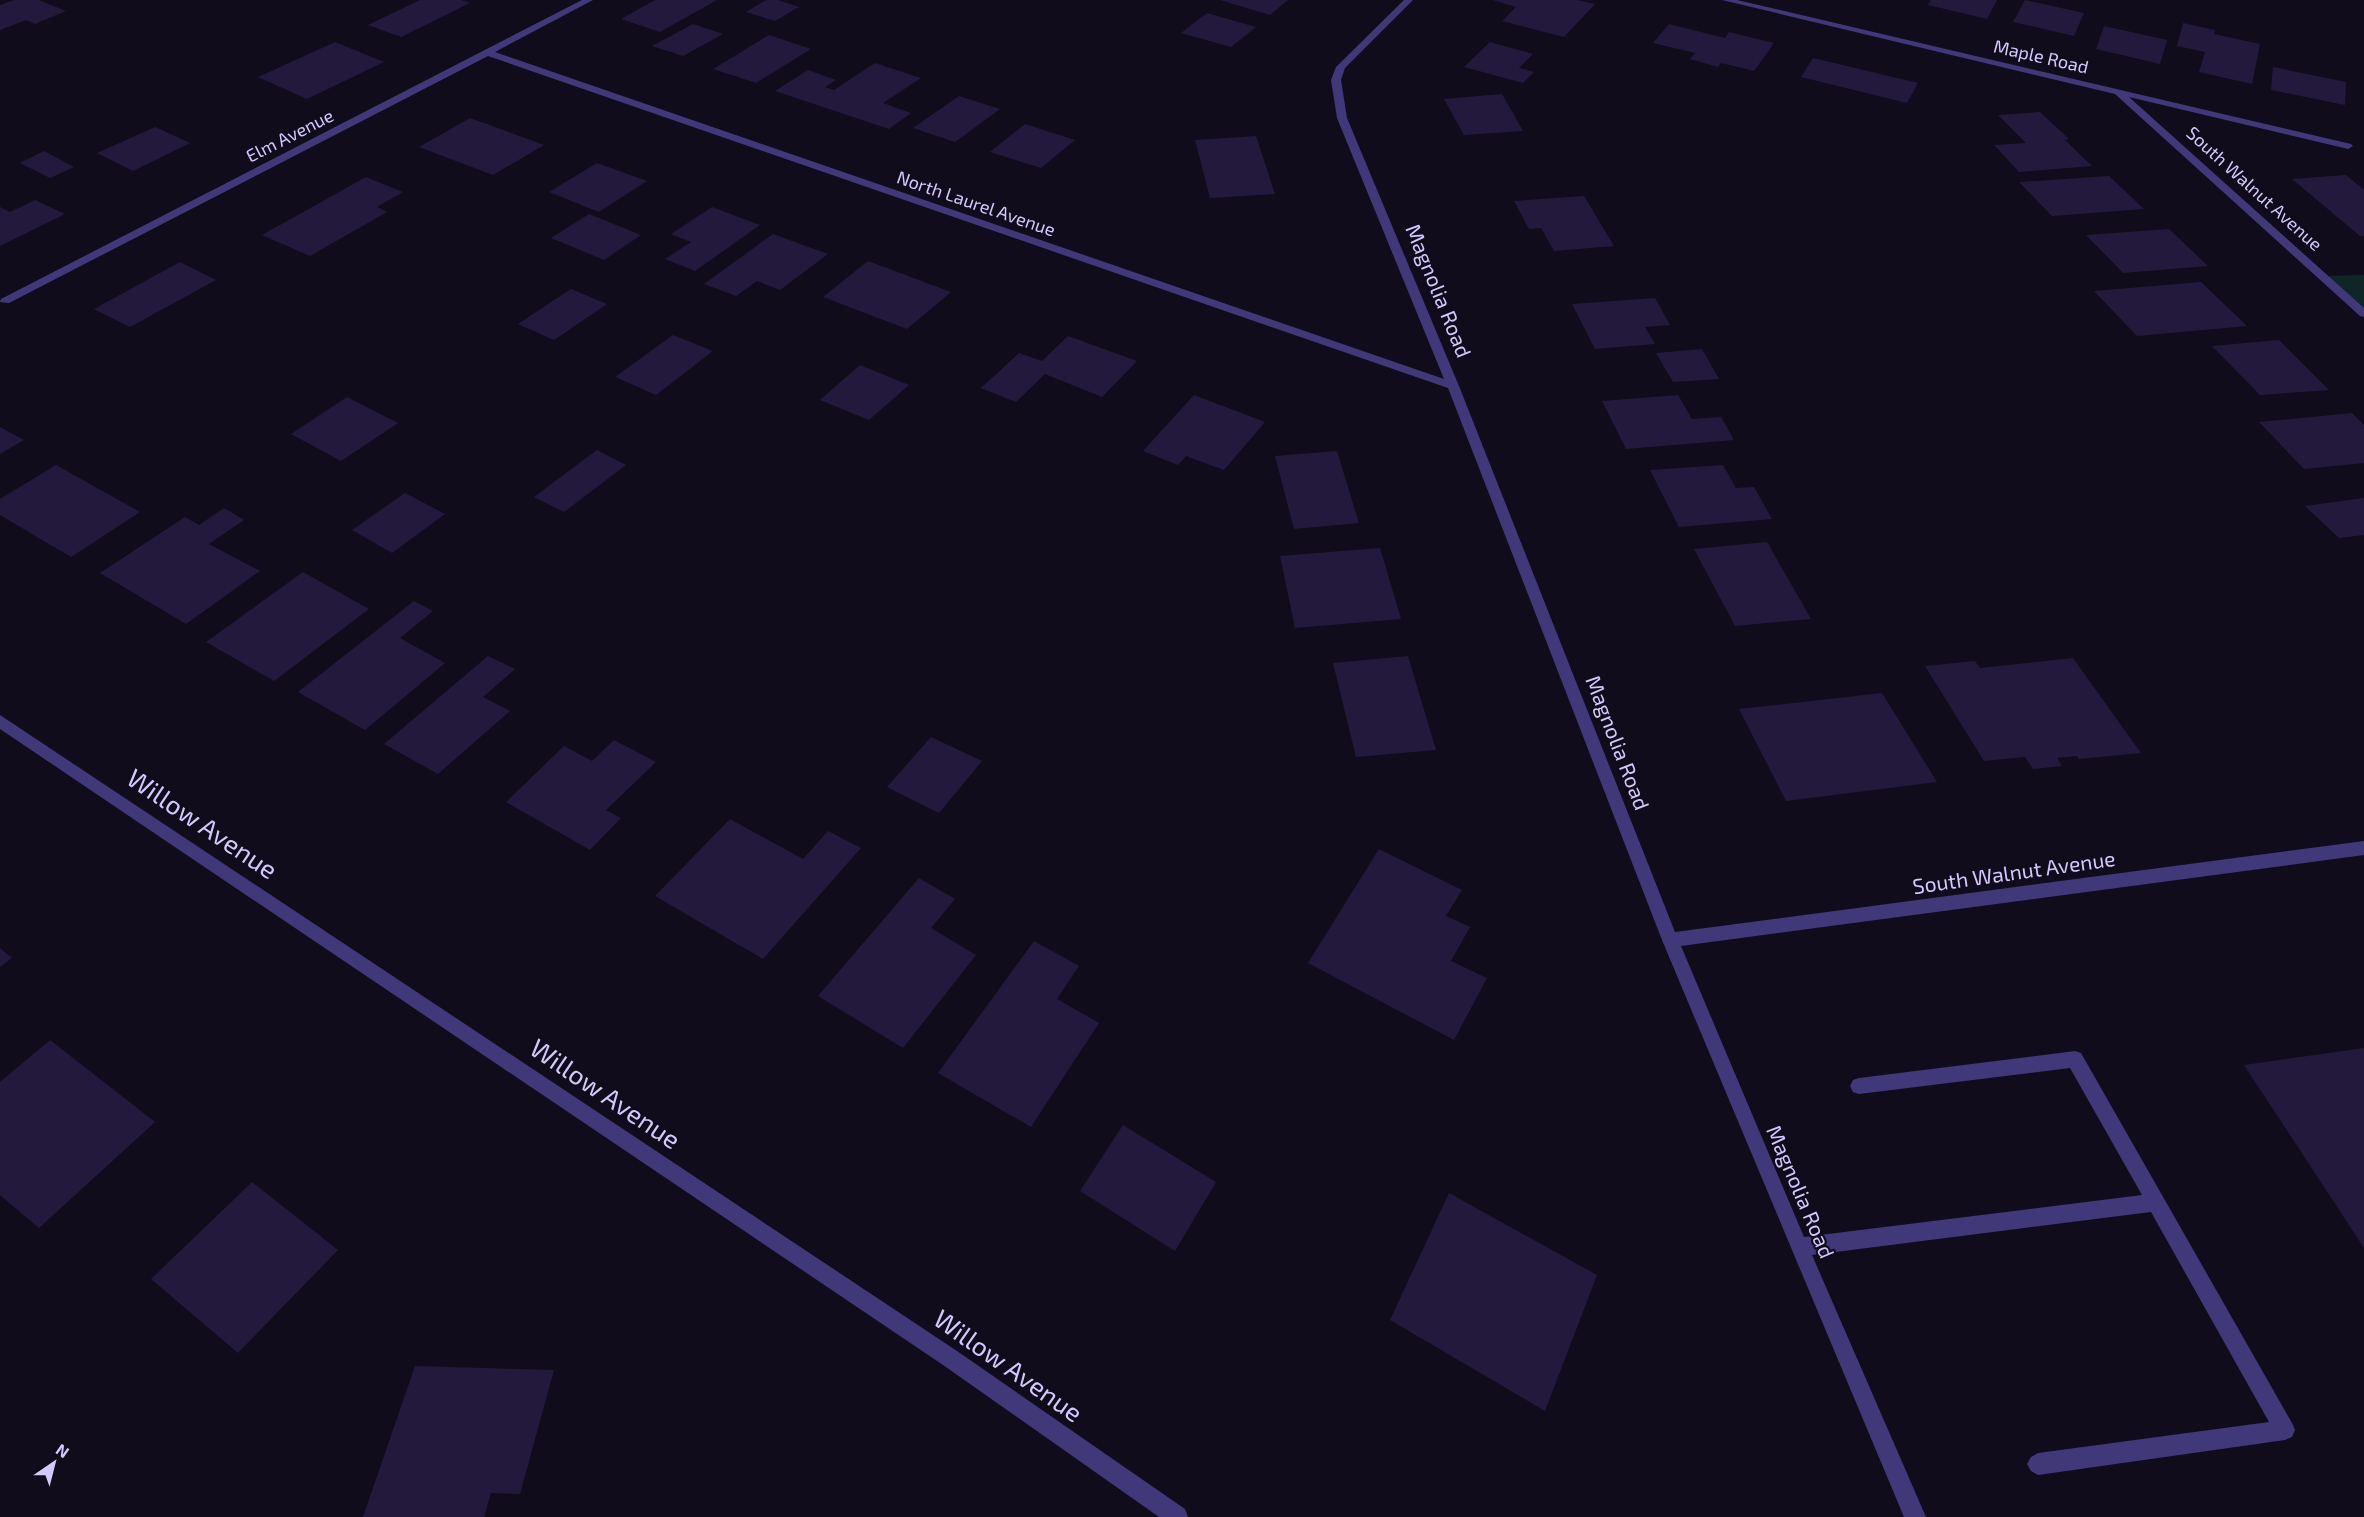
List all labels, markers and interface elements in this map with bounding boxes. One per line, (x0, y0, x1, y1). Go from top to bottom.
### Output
street label: Maple Road (1992, 34, 2091, 78)
street label: Elm Avenue (242, 104, 337, 166)
street label: South Walnut Avenue (2182, 121, 2327, 255)
street label: North Laurel Avenue (894, 166, 1059, 241)
street label: Magnolia Road (1401, 220, 1478, 361)
street label: Magnolia Road (1581, 672, 1655, 813)
street label: Willow Avenue (122, 761, 284, 884)
street label: South Walnut Avenue (1911, 845, 2117, 898)
street label: Willow Avenue (525, 1031, 687, 1154)
street label: Magnolia Road (1762, 1121, 1841, 1262)
street label: Willow Avenue (929, 1302, 1089, 1427)
north arrow (24, 1433, 84, 1493)
text: N (53, 1439, 73, 1461)

